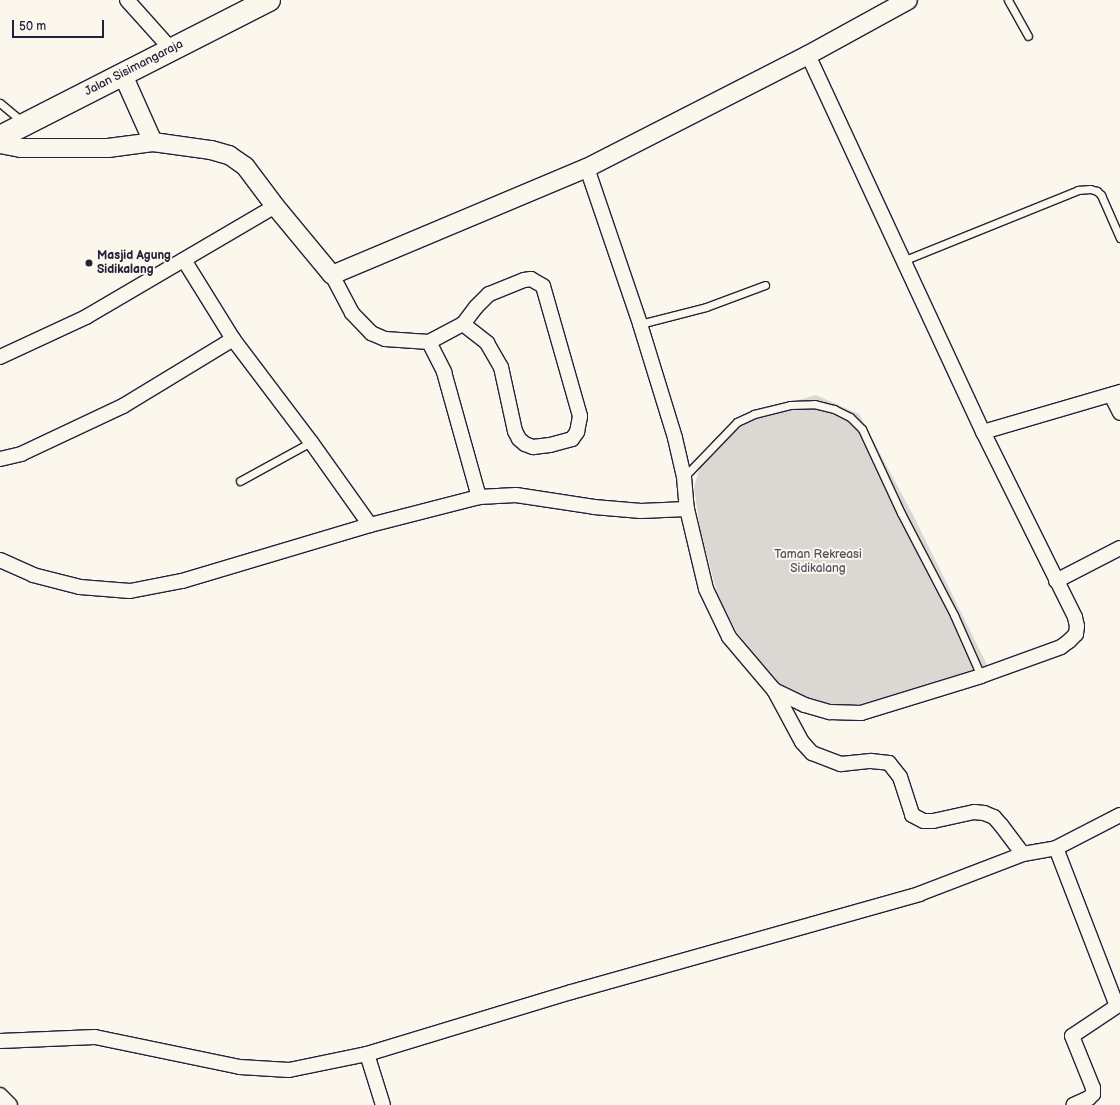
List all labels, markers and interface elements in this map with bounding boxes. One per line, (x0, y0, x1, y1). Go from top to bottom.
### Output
scale bar (14, 12, 106, 38)
text: 50 m (19, 19, 46, 34)
street label: Jalan Sisimangaraja (82, 37, 186, 99)
place label: Masjid Agung Sidikalang (97, 249, 171, 277)
marker: Masjid Agung Sidikalang (84, 258, 94, 268)
park label: Taman Rekreasi Sidikalang (774, 548, 862, 576)

